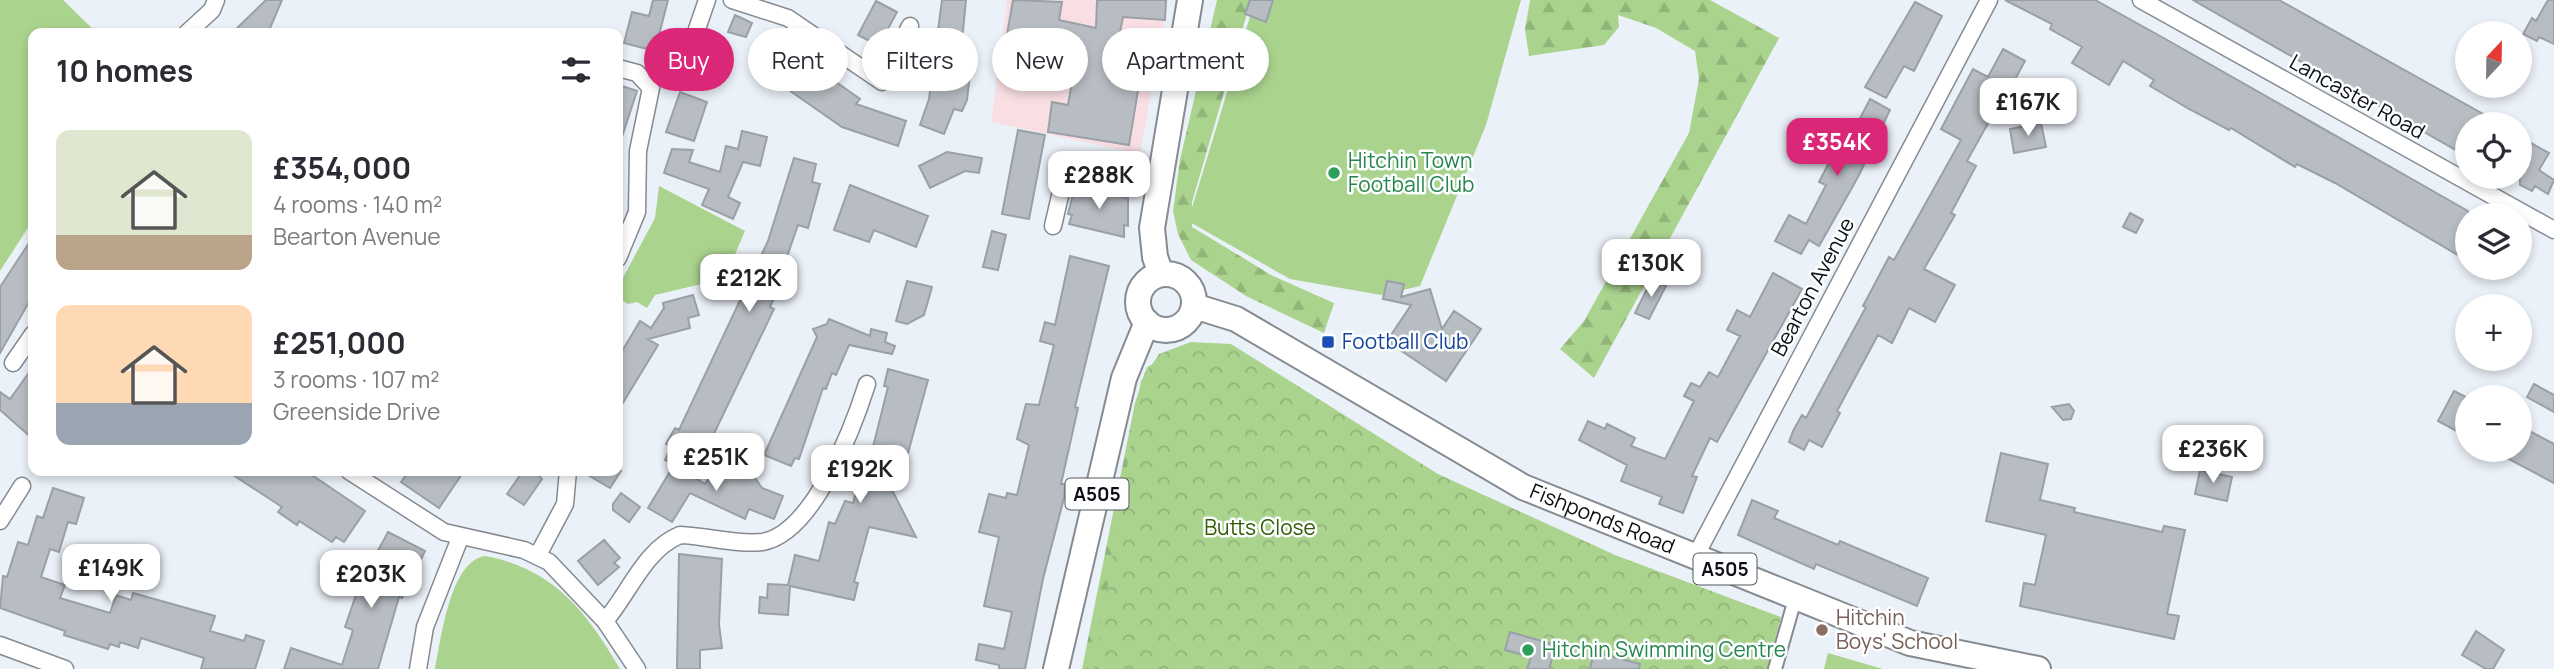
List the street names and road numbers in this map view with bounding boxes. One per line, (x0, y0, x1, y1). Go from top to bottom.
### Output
street label: Lancaster Road (2285, 47, 2430, 145)
street label: Bearton Avenue (1764, 212, 1860, 361)
street label: Fishponds Road (1526, 476, 1679, 560)
road number: A505 (1066, 478, 1128, 509)
road number: A505 (1694, 554, 1756, 584)

